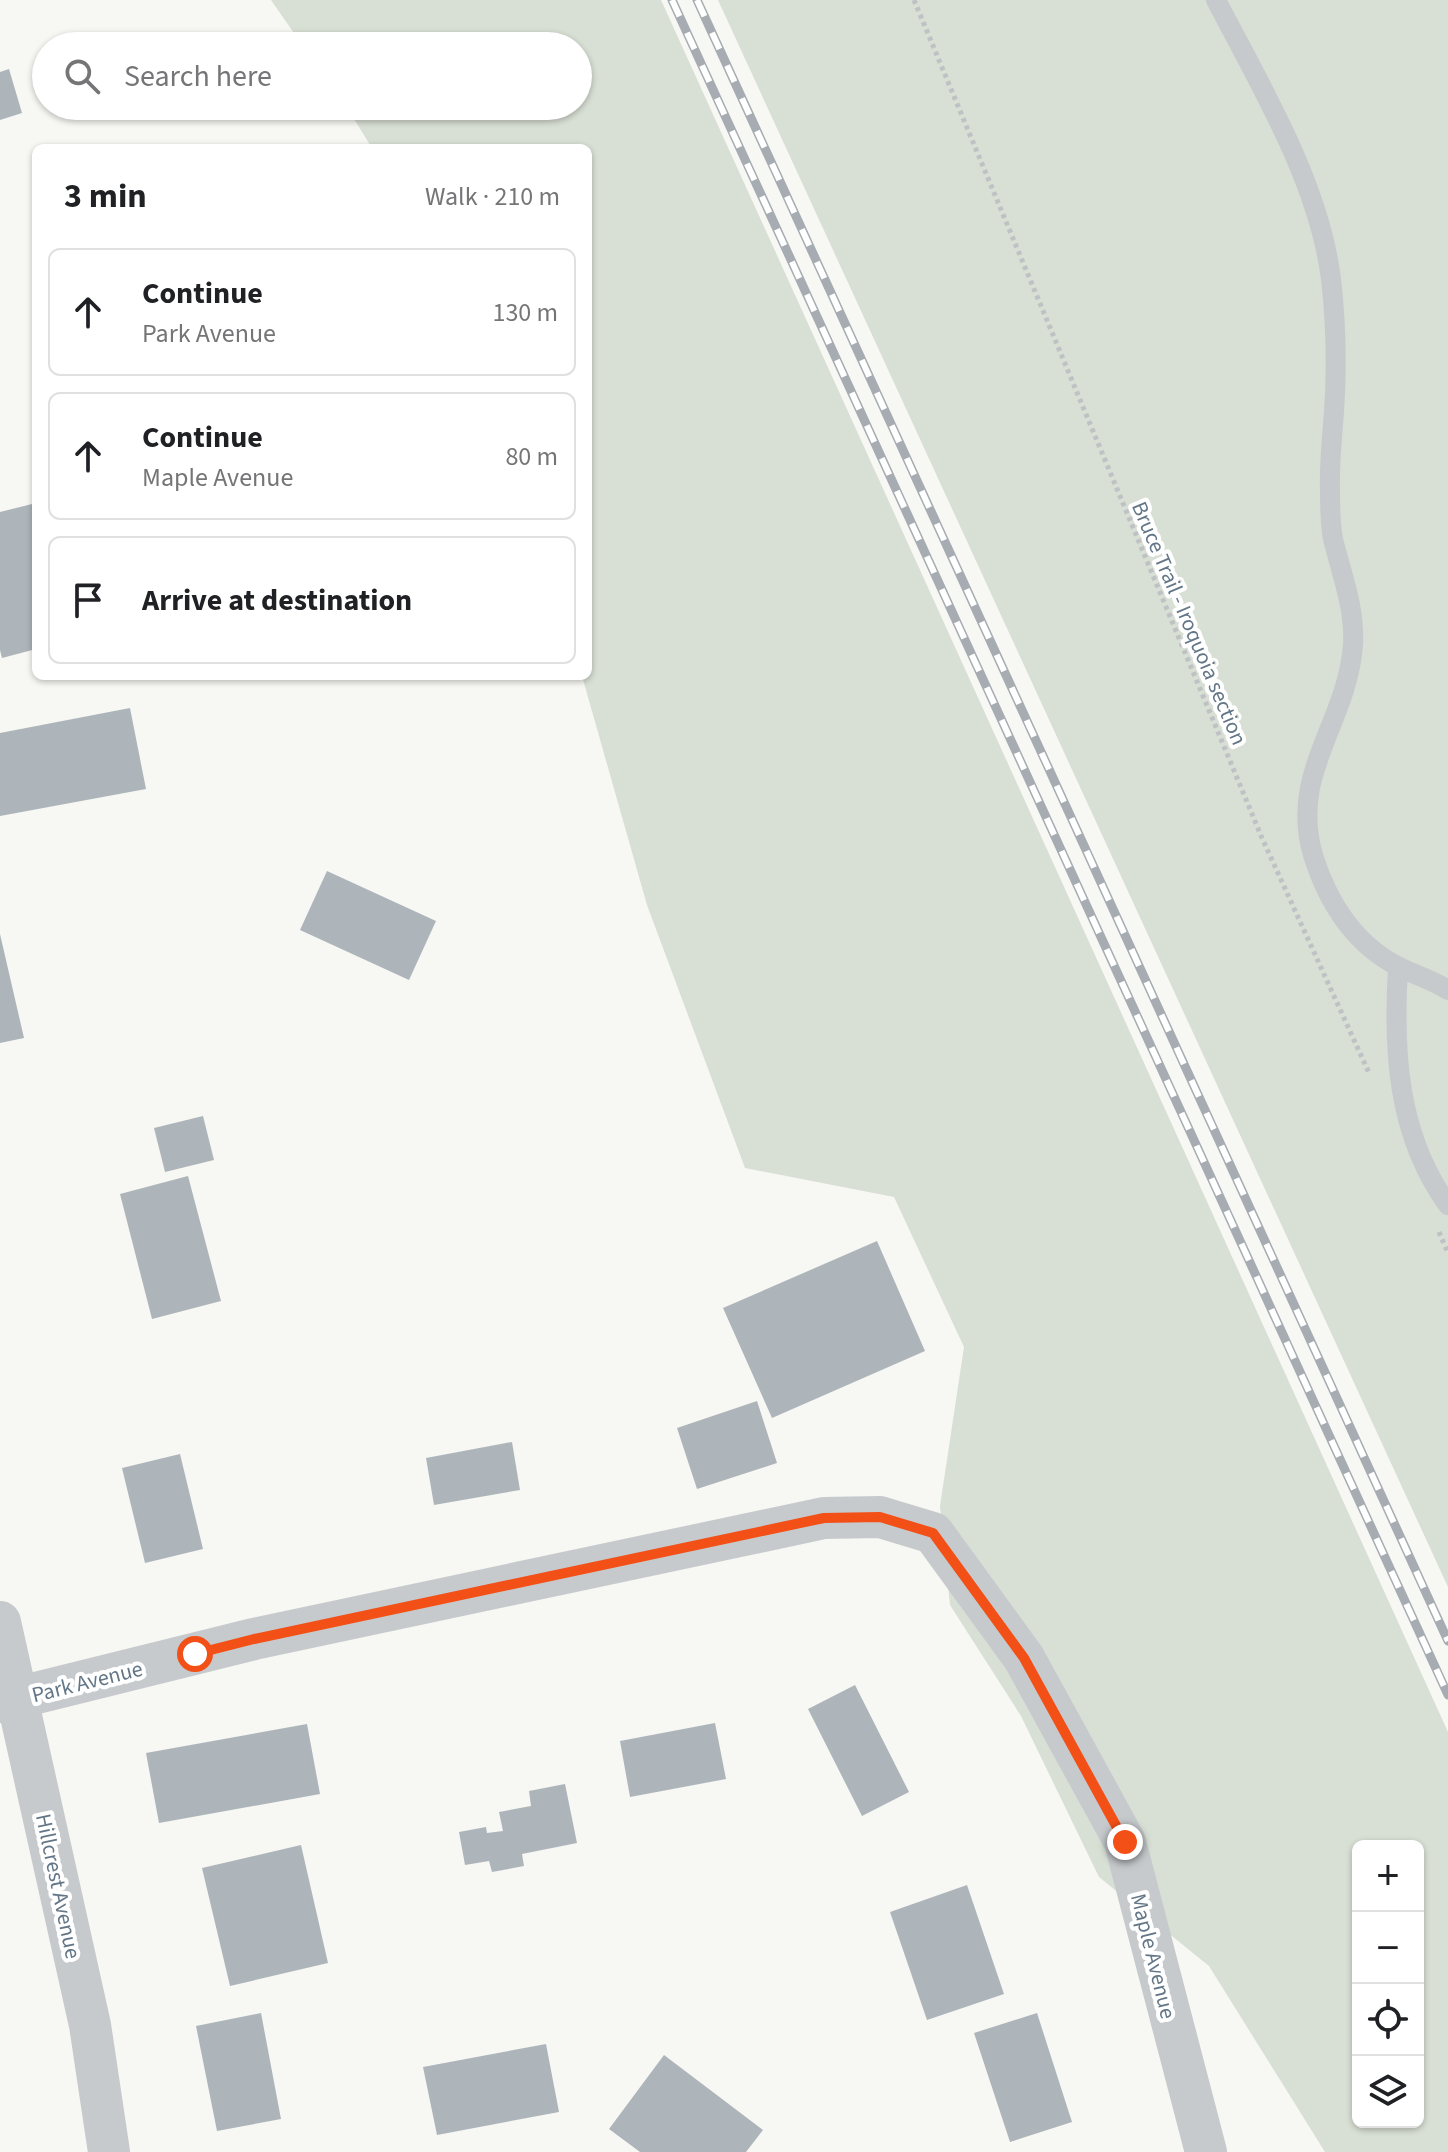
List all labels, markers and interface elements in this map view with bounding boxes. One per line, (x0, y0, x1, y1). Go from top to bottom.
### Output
search box (32, 32, 592, 120)
icon: search (60, 54, 104, 98)
text: Search here (124, 55, 272, 98)
text: 3 min (64, 172, 147, 221)
text: Walk · 210 m (425, 178, 560, 215)
text: Continue (142, 272, 263, 315)
icon: ahead (66, 290, 110, 334)
text: 130 m (492, 294, 558, 331)
text: Park Avenue (142, 315, 276, 352)
text: Continue (142, 416, 263, 459)
icon: ahead (66, 434, 110, 478)
text: 80 m (505, 438, 558, 475)
text: Maple Avenue (142, 459, 293, 496)
street label: Bruce Trail - Iroquoia section (1123, 497, 1255, 750)
icon: arrive (66, 578, 110, 622)
text: Arrive at destination (142, 579, 412, 622)
route start (177, 1636, 213, 1672)
street label: Park Avenue (28, 1653, 146, 1711)
street label: Hillcrest Avenue (27, 1811, 89, 1962)
route end (1107, 1824, 1143, 1860)
map controls (1352, 1840, 1424, 2128)
button: + (1352, 1840, 1424, 1912)
street label: Maple Avenue (1122, 1890, 1184, 2022)
button: − (1352, 1912, 1424, 1984)
button: locate (1352, 1984, 1424, 2056)
button: layers (1352, 2056, 1424, 2128)

